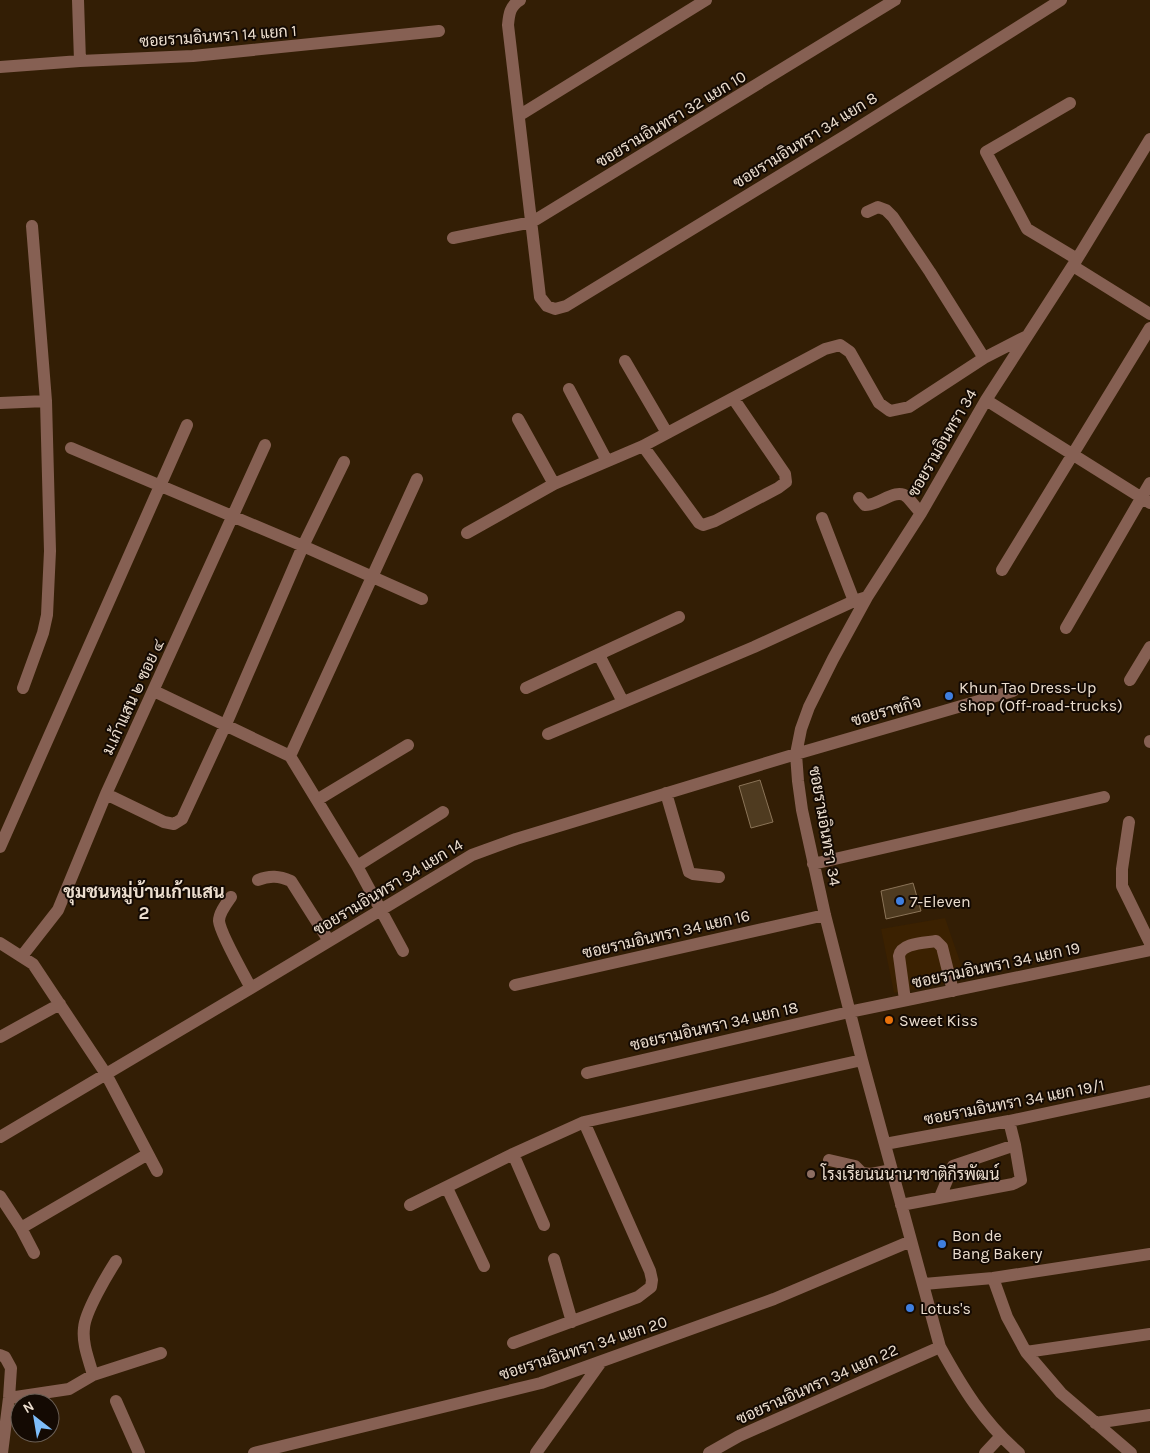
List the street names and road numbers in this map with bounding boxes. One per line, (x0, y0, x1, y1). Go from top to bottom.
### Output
street label: ซอยรามอินทรา 14 แยก 1 (139, 21, 297, 51)
street label: ซอยรามอินทรา 32 แยก 10 (592, 67, 750, 171)
street label: ซอยรามอินทรา 34 แยก 8 (729, 88, 881, 192)
street label: ซอยรามอินทรา 34 (903, 386, 981, 500)
street label: ม.เก้าแสน ๒ ซอย ๔ (97, 635, 169, 758)
street label: ซอยราชกิจ (849, 692, 923, 730)
street label: ซอยรามอินทรา 34 (805, 765, 845, 888)
street label: ซอยรามอินทรา 34 แยก 14 (310, 835, 466, 939)
street label: ซอยรามอินทรา 34 แยก 16 (580, 905, 752, 963)
street label: ซอยรามอินทรา 34 แยก 19 (910, 938, 1082, 992)
street label: ซอยรามอินทรา 34 แยก 18 (628, 997, 800, 1055)
street label: ซอยรามอินทรา 34 แยก 19/1 (922, 1075, 1106, 1129)
street label: ซอยรามอินทรา 34 แยก 20 (497, 1312, 669, 1384)
street label: ซอยรามอินทรา 34 แยก 22 (733, 1340, 901, 1428)

